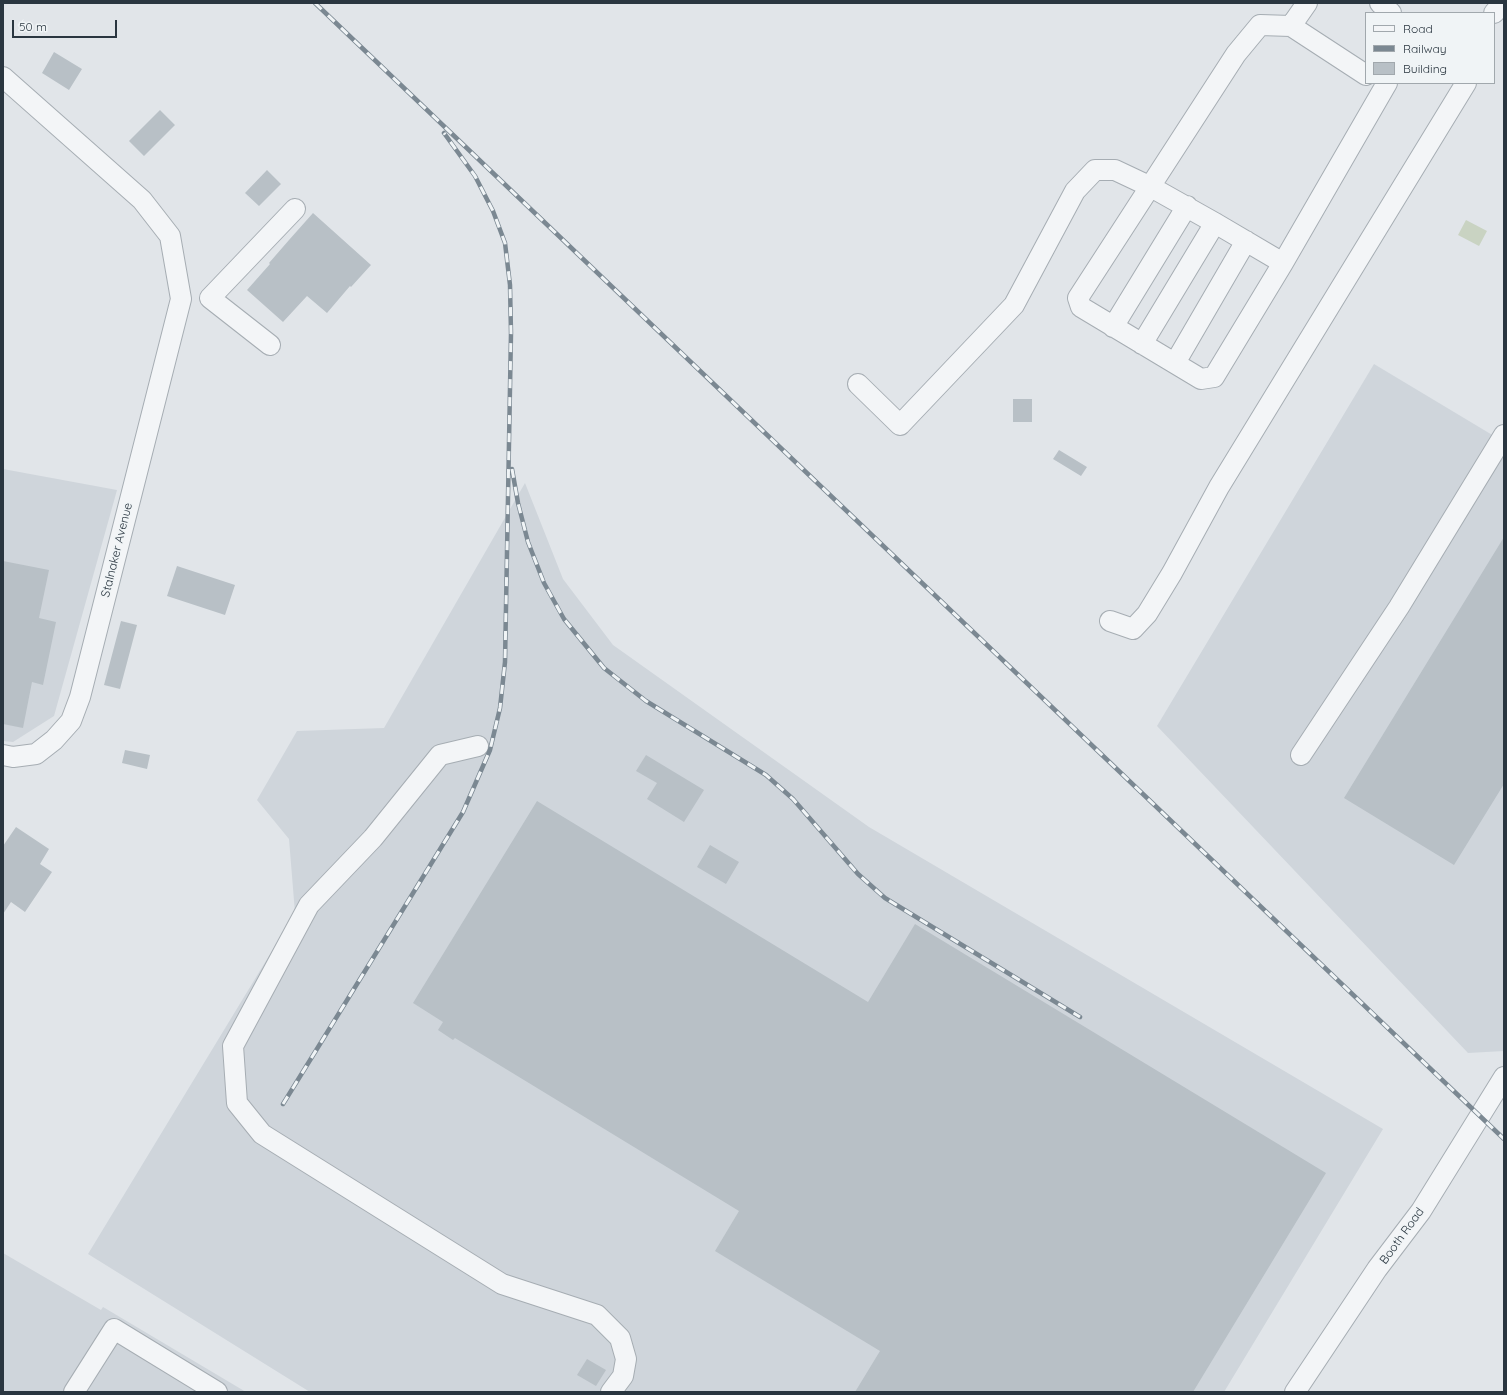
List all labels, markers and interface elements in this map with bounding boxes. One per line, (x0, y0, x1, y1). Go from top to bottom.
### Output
scale bar (14, 12, 119, 38)
legend (1365, 12, 1495, 84)
text: 50 m (19, 19, 47, 34)
text: Road (1403, 21, 1433, 36)
text: Railway (1403, 41, 1447, 56)
text: Building (1403, 61, 1447, 76)
street label: Stalnaker Avenue (98, 501, 136, 599)
street label: Booth Road (1377, 1205, 1427, 1267)

